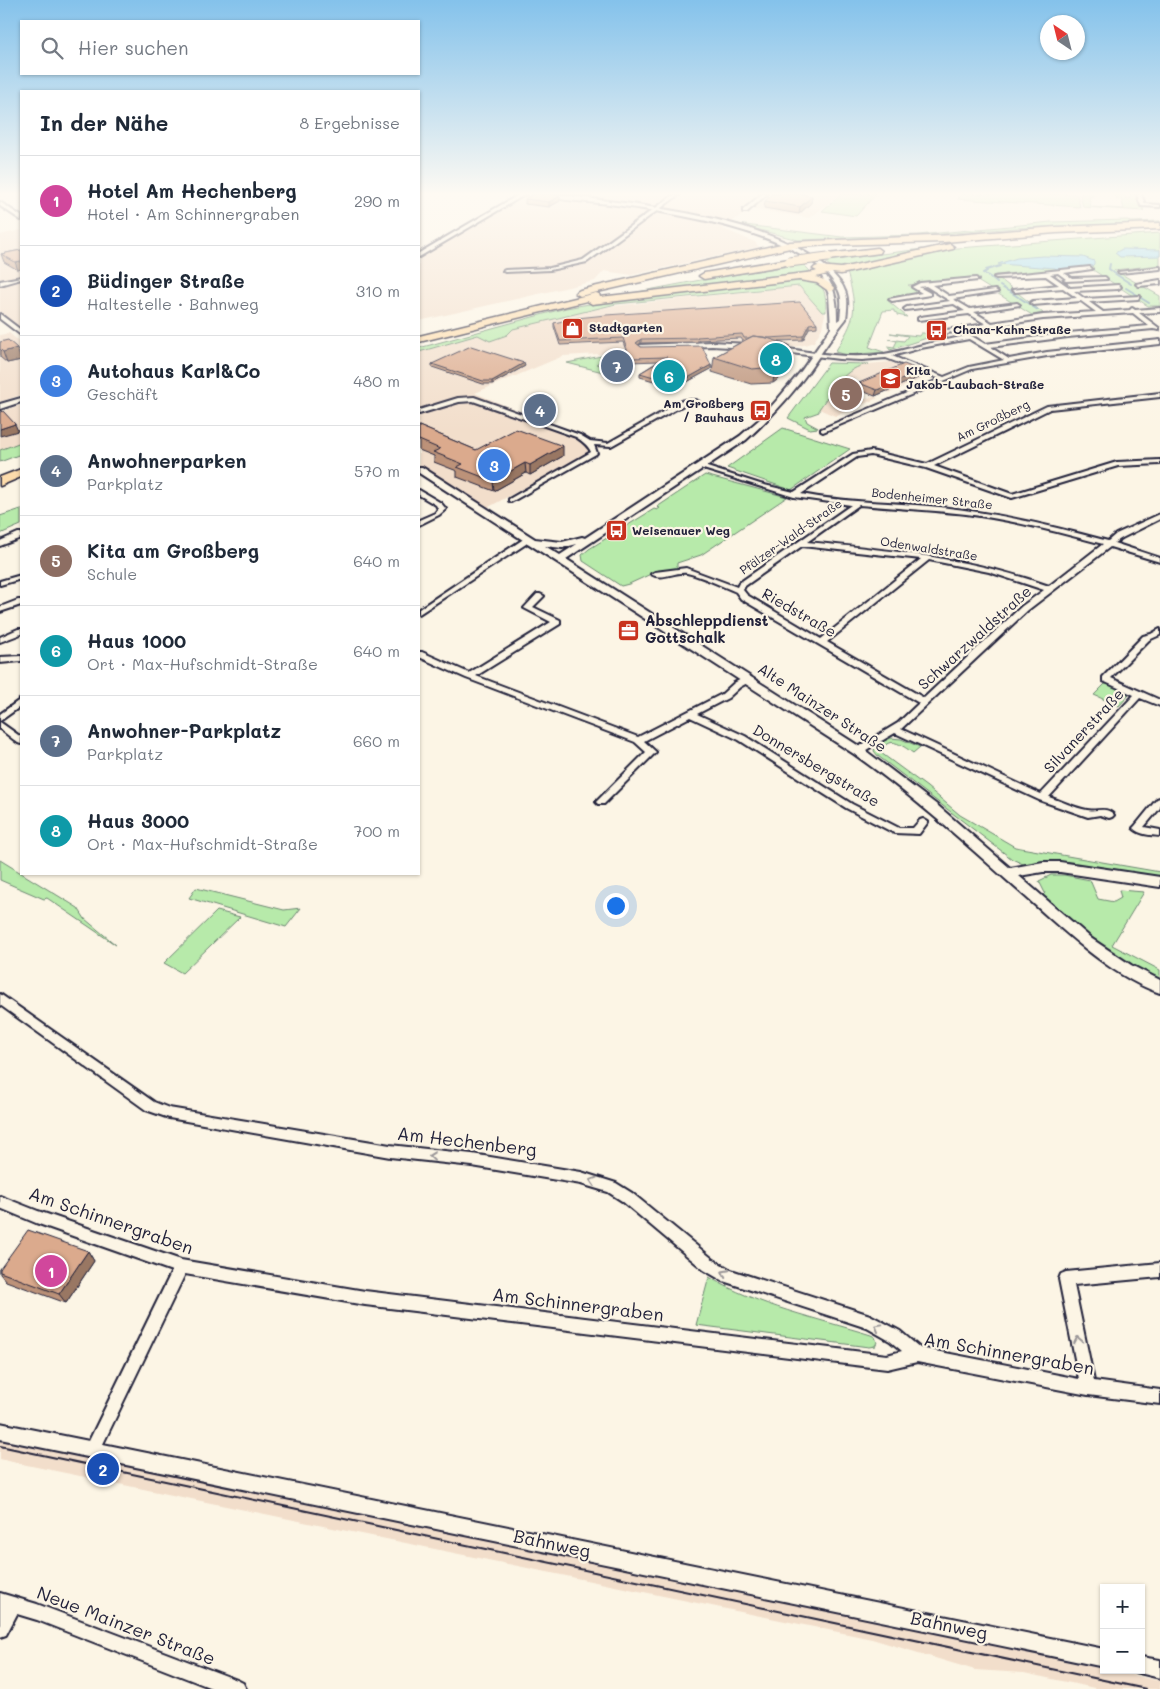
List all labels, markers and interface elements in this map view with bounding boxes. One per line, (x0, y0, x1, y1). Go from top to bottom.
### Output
north arrow (1040, 15, 1085, 60)
search box (20, 20, 420, 75)
icon: search (38, 34, 66, 62)
text: Hier suchen (78, 35, 189, 60)
text: In der Nähe (40, 109, 168, 136)
text: 8 Ergebnisse (299, 112, 400, 133)
text: Hotel Am Hechenberg (87, 178, 297, 203)
text: 1 (52, 190, 60, 211)
text: 290 m (354, 190, 400, 211)
text: Hotel · Am Schinnergraben (87, 203, 299, 224)
text: Büdinger Straße (87, 268, 245, 293)
text: 2 (52, 280, 60, 301)
text: 310 m (356, 280, 400, 301)
text: Haltestelle · Bahnweg (87, 293, 259, 314)
shop icon: Stadtgarten (561, 316, 585, 340)
bus stop icon: Chana-Kahn-Straße (925, 318, 949, 342)
place label: Stadtgarten (589, 319, 662, 335)
place label: Chana-Kahn-Straße (953, 321, 1071, 337)
pin: 8 (760, 340, 792, 378)
pin: 7 (601, 347, 633, 385)
pin: 6 (653, 357, 685, 395)
text: Autohaus Karl&Co (87, 358, 260, 383)
place label: Kita Jakob-Laubach-Straße (906, 362, 1044, 392)
school or university icon: Kita Jakob-Laubach-Straße (878, 366, 902, 390)
text: 3 (51, 370, 61, 391)
text: 480 m (353, 370, 400, 391)
pin: 5 (830, 375, 862, 413)
text: Geschäft (87, 383, 158, 404)
pin: 4 (524, 391, 556, 429)
place label: Am Großberg / Bauhaus (663, 395, 744, 425)
street label: Am Großberg (953, 395, 1032, 445)
bus stop icon: Am Großberg / Bauhaus (748, 399, 772, 423)
pin: 3 (478, 446, 510, 484)
text: Anwohnerparken (87, 448, 247, 473)
text: 4 (51, 460, 61, 481)
text: 570 m (354, 460, 400, 481)
text: Parkplatz (87, 473, 163, 494)
street label: Bodenheimer Straße (871, 484, 993, 512)
street label: Pfälzer-Wald-Straße (736, 495, 845, 578)
bus stop icon: Weisenauer Weg (604, 519, 628, 543)
place label: Weisenauer Weg (632, 522, 730, 538)
street label: Odenwaldstraße (879, 532, 979, 564)
text: Kita am Großberg (87, 538, 259, 563)
text: 5 (51, 550, 61, 571)
text: 640 m (353, 550, 400, 571)
text: Schule (87, 563, 137, 584)
street label: Schwarzwaldstraße (913, 581, 1035, 694)
street label: Riedstraße (759, 583, 840, 641)
place label: Abschleppdienst Gottschalk (645, 610, 769, 647)
office icon: Abschleppdienst Gottschalk (617, 618, 641, 642)
text: Haus 1000 (87, 628, 186, 653)
text: 6 (51, 640, 61, 661)
text: 640 m (353, 640, 400, 661)
text: Ort · Max-Hufschmidt-Straße (87, 653, 318, 674)
street label: Alte Mainzer Straße (754, 658, 891, 756)
street label: Silvanerstraße (1039, 684, 1128, 777)
text: Anwohner-Parkplatz (87, 718, 281, 743)
street label: Donnersbergstraße (749, 719, 884, 811)
text: 7 (52, 730, 60, 751)
text: 660 m (353, 730, 400, 751)
text: Parkplatz (87, 743, 163, 764)
text: Haus 3000 (87, 808, 189, 833)
text: 8 (51, 820, 61, 841)
text: 700 m (353, 820, 400, 841)
text: Ort · Max-Hufschmidt-Straße (87, 833, 318, 854)
your location (603, 893, 629, 919)
street label: Am Hechenberg (396, 1121, 538, 1161)
one-way arrow (428, 1151, 436, 1162)
one-way arrow (589, 1177, 597, 1187)
street label: Am Schinnergraben (26, 1181, 197, 1259)
pin: 1 (35, 1252, 67, 1290)
one-way arrow (721, 1269, 730, 1279)
street label: Am Schinnergraben (491, 1282, 665, 1326)
one-way arrow (874, 1323, 883, 1333)
street label: Am Schinnergraben (922, 1326, 1096, 1380)
one-way arrow (1073, 1336, 1084, 1345)
pin: 2 (87, 1450, 119, 1488)
street label: Bahnweg (512, 1523, 593, 1563)
street label: Neue Mainzer Straße (34, 1580, 219, 1670)
map controls (1100, 1584, 1145, 1674)
button: + (1100, 1584, 1145, 1629)
street label: Bahnweg (909, 1605, 990, 1645)
button: − (1100, 1629, 1145, 1674)

